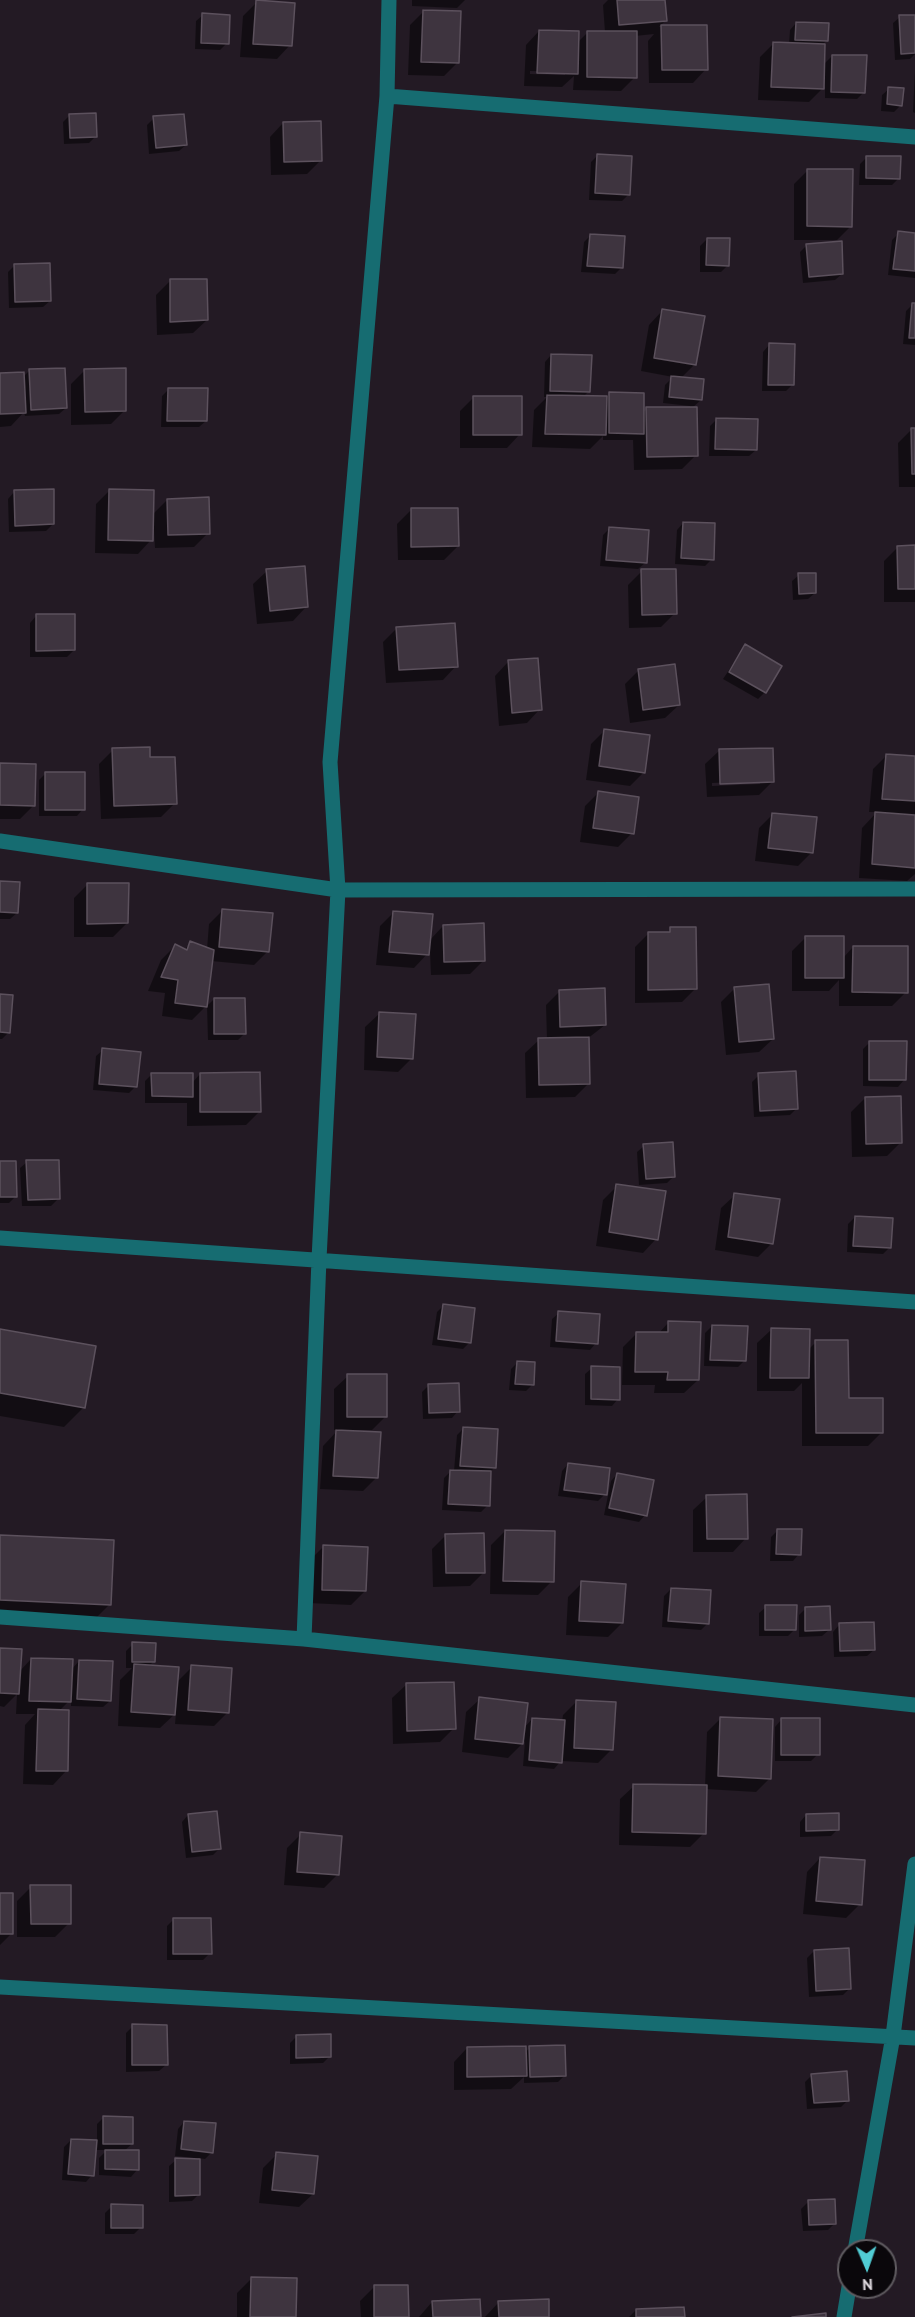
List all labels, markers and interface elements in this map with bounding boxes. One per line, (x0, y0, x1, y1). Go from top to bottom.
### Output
north arrow (837, 2239, 897, 2299)
text: N (862, 2275, 873, 2295)

